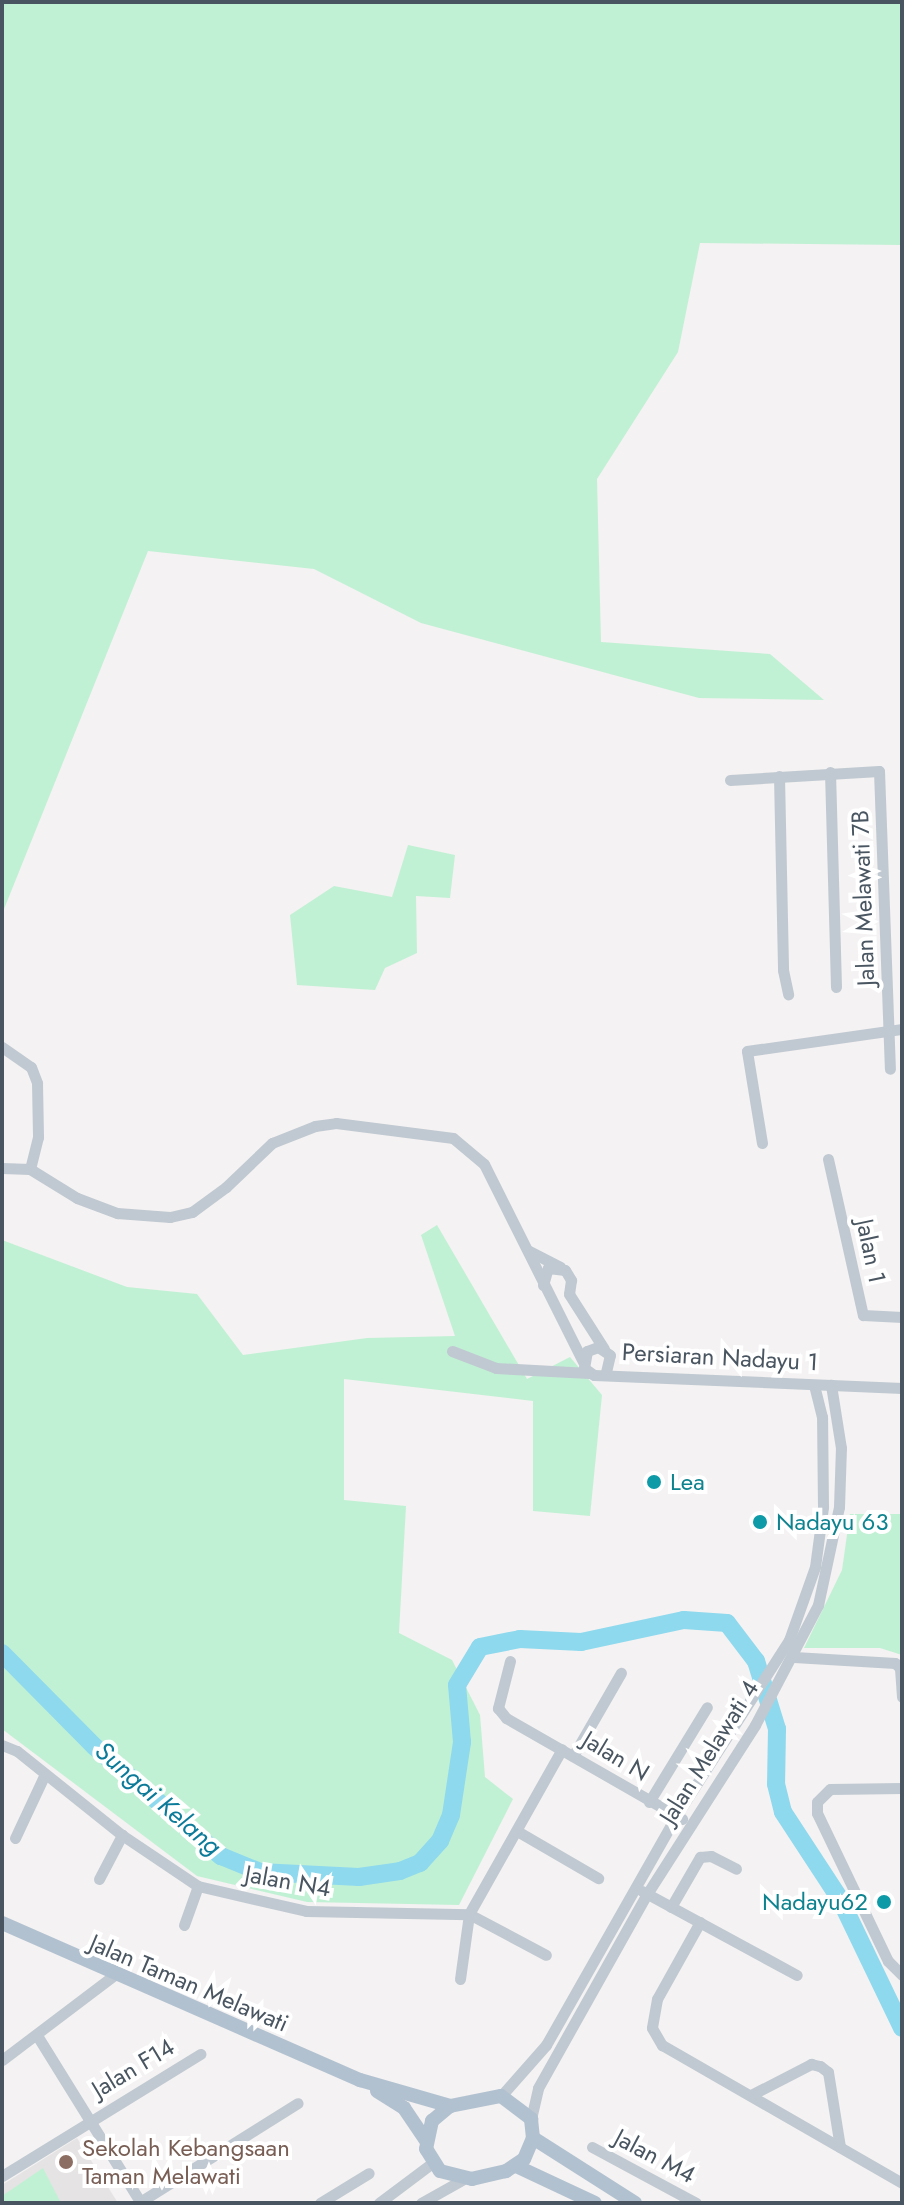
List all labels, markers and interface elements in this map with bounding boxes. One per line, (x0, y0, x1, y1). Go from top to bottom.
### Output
street label: Jalan Melawati 7B (846, 810, 880, 986)
street label: Jalan 1 (850, 1216, 892, 1286)
street label: Persiaran Nadayu 1 (621, 1337, 819, 1377)
place label: Lea (670, 1468, 705, 1496)
marker: Lea (645, 1473, 663, 1491)
place label: Nadayu 63 (776, 1508, 889, 1536)
marker: Nadayu 63 (751, 1513, 769, 1531)
street label: Jalan Melawati 4 (653, 1675, 765, 1829)
street label: Jalan N (577, 1725, 655, 1787)
water label: Sungai Kelang (88, 1735, 228, 1863)
street label: Jalan N4 (243, 1859, 333, 1903)
place label: Nadayu62 (762, 1888, 868, 1916)
marker: Nadayu62 (875, 1893, 893, 1911)
street label: Jalan Taman Melawati (85, 1928, 293, 2038)
street label: Jalan F14 (87, 2032, 179, 2104)
street label: Jalan M4 (610, 2123, 700, 2189)
place label: Sekolah Kebangsaan Taman Melawati (82, 2134, 290, 2190)
marker: Sekolah Kebangsaan Taman Melawati (57, 2153, 75, 2171)

